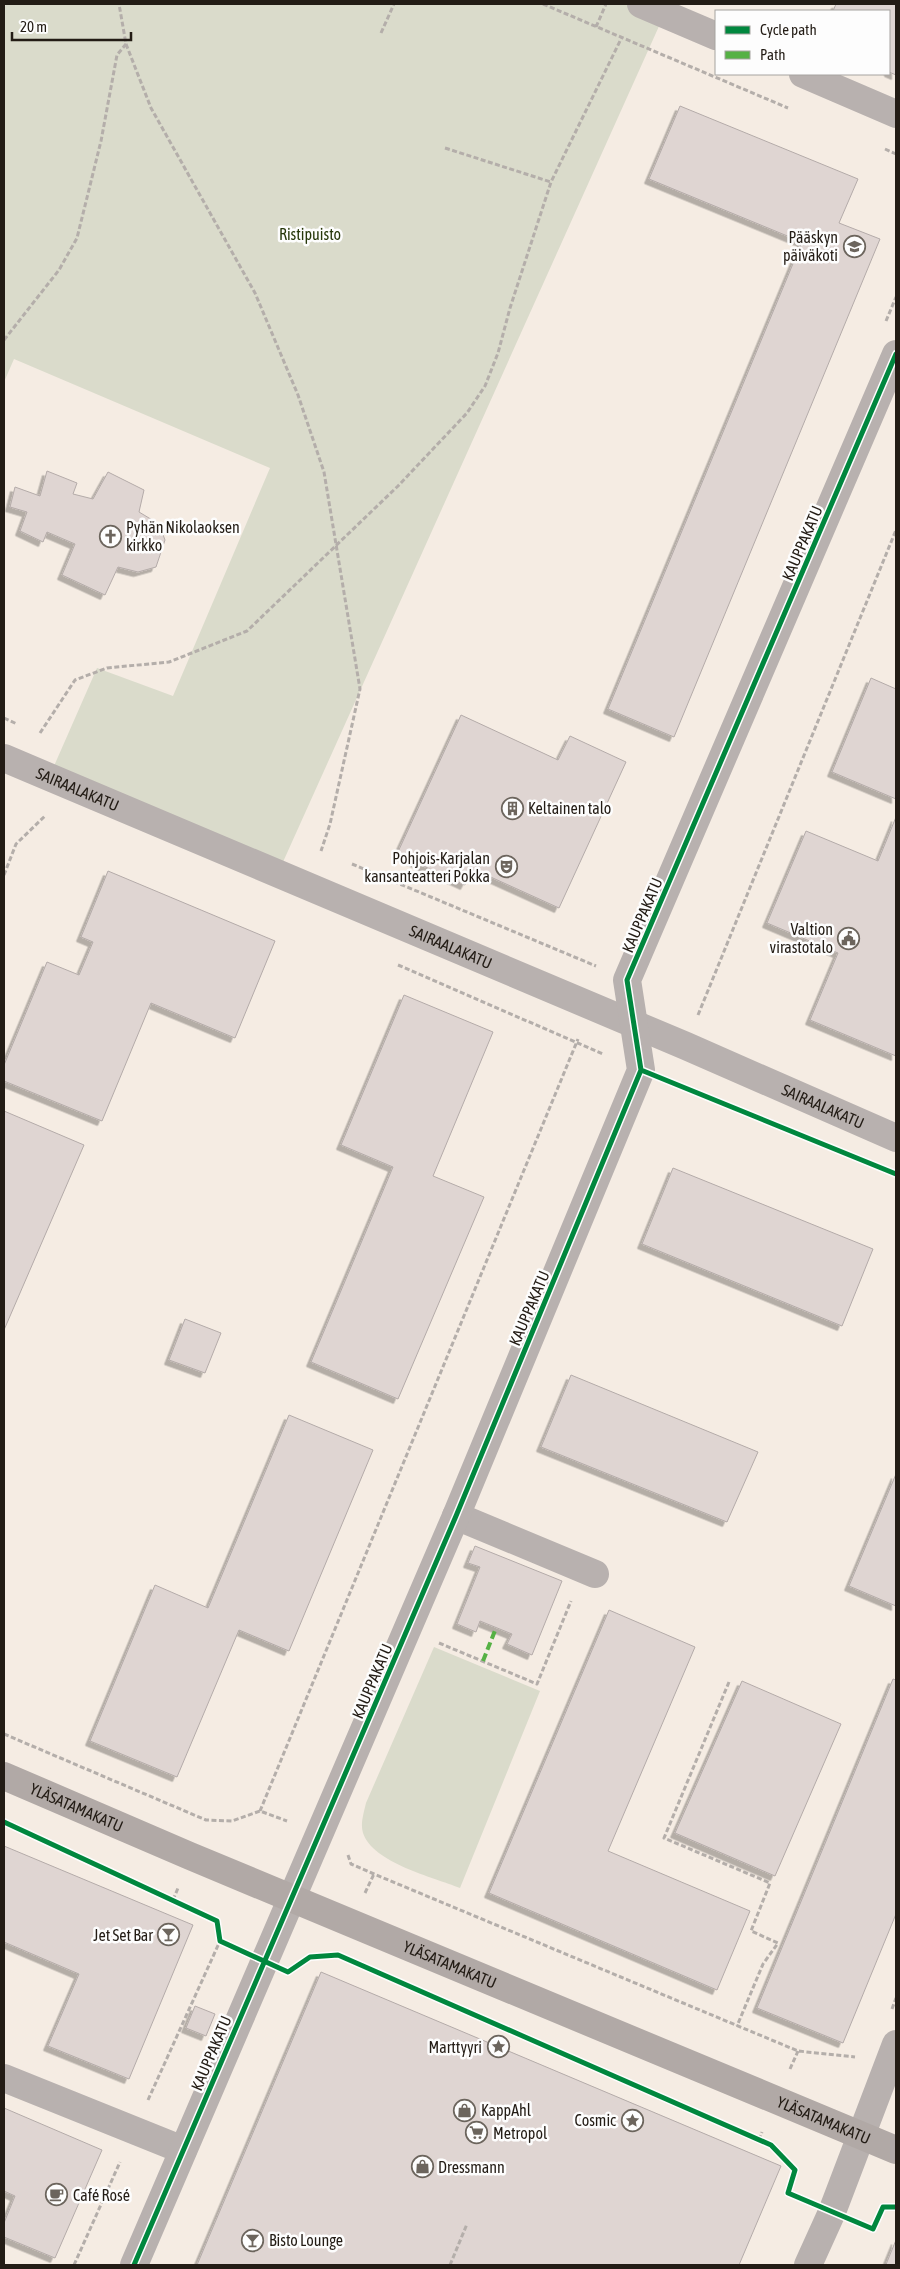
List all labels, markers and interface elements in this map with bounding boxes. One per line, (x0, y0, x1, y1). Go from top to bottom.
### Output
scale bar (12, 10, 131, 42)
legend (715, 10, 890, 75)
text: 20 m (20, 18, 47, 35)
text: Cycle path (760, 21, 817, 38)
text: Path (760, 46, 786, 63)
park label: Ristipuisto (279, 225, 341, 244)
place label: Pääskyn päiväkoti (783, 228, 838, 265)
school or university icon: Pääskyn päiväkoti (842, 234, 866, 258)
street label: KAUPPAKATU (778, 503, 826, 583)
place label: Pyhän Nikolaoksen kirkko (126, 518, 240, 554)
church icon: Pyhän Nikolaoksen kirkko (98, 524, 122, 548)
street label: SAIRAALAKATU (34, 764, 122, 815)
building icon: Keltainen talo (500, 796, 524, 820)
place label: Keltainen talo (528, 799, 611, 817)
place label: Pohjois-Karjalan kansanteatteri Pokka (364, 849, 490, 885)
theatre icon: Pohjois-Karjalan kansanteatteri Pokka (494, 855, 518, 879)
street label: KAUPPAKATU (618, 875, 666, 955)
place label: Valtion virastotalo (770, 920, 833, 956)
street label: SAIRAALAKATU (407, 921, 495, 972)
public building icon: Valtion virastotalo (837, 926, 861, 950)
street label: SAIRAALAKATU (779, 1080, 867, 1132)
street label: KAUPPAKATU (505, 1268, 553, 1348)
street label: KAUPPAKATU (348, 1641, 396, 1721)
street label: YLÄSATAMAKATU (27, 1779, 126, 1835)
bar icon: Jet Set Bar (157, 1923, 181, 1947)
place label: Jet Set Bar (93, 1926, 153, 1944)
street label: YLÄSATAMAKATU (401, 1937, 499, 1992)
street label: KAUPPAKATU (187, 2013, 235, 2093)
place icon: Marttyyri (486, 2035, 510, 2059)
place label: Marttyyri (428, 2038, 482, 2057)
street label: YLÄSATAMAKATU (774, 2092, 873, 2147)
shop icon: KappAhl (453, 2098, 477, 2122)
place label: KappAhl (481, 2101, 532, 2120)
place icon: Cosmic (620, 2108, 644, 2132)
place label: Cosmic (575, 2111, 616, 2129)
supermarket icon: Metropol (465, 2121, 489, 2145)
place label: Metropol (493, 2124, 548, 2143)
shop icon: Dressmann (410, 2155, 434, 2179)
place label: Dressmann (438, 2158, 505, 2176)
cafe icon: Café Rosé (45, 2183, 69, 2207)
place label: Café Rosé (73, 2186, 130, 2204)
bar icon: Bisto Lounge (241, 2228, 265, 2252)
place label: Bisto Lounge (269, 2231, 343, 2250)

